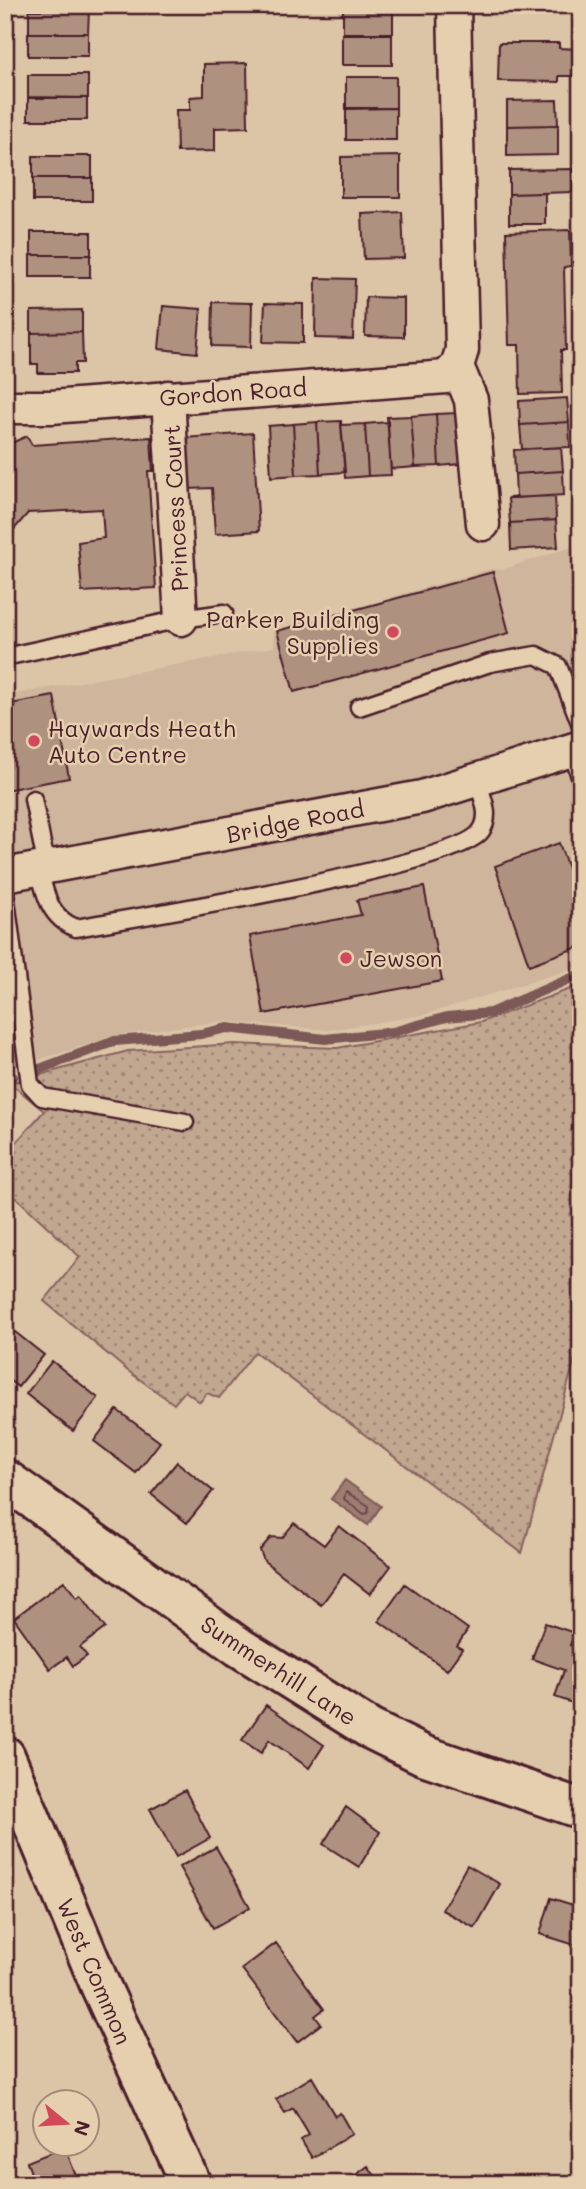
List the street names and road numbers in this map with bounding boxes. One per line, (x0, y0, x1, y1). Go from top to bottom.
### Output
street label: Gordon Road (158, 372, 308, 412)
street label: Princess Court (156, 424, 194, 592)
street label: Bridge Road (224, 793, 366, 849)
street label: Summerhill Lane (195, 1608, 363, 1732)
street label: West Common (51, 1893, 139, 2049)

